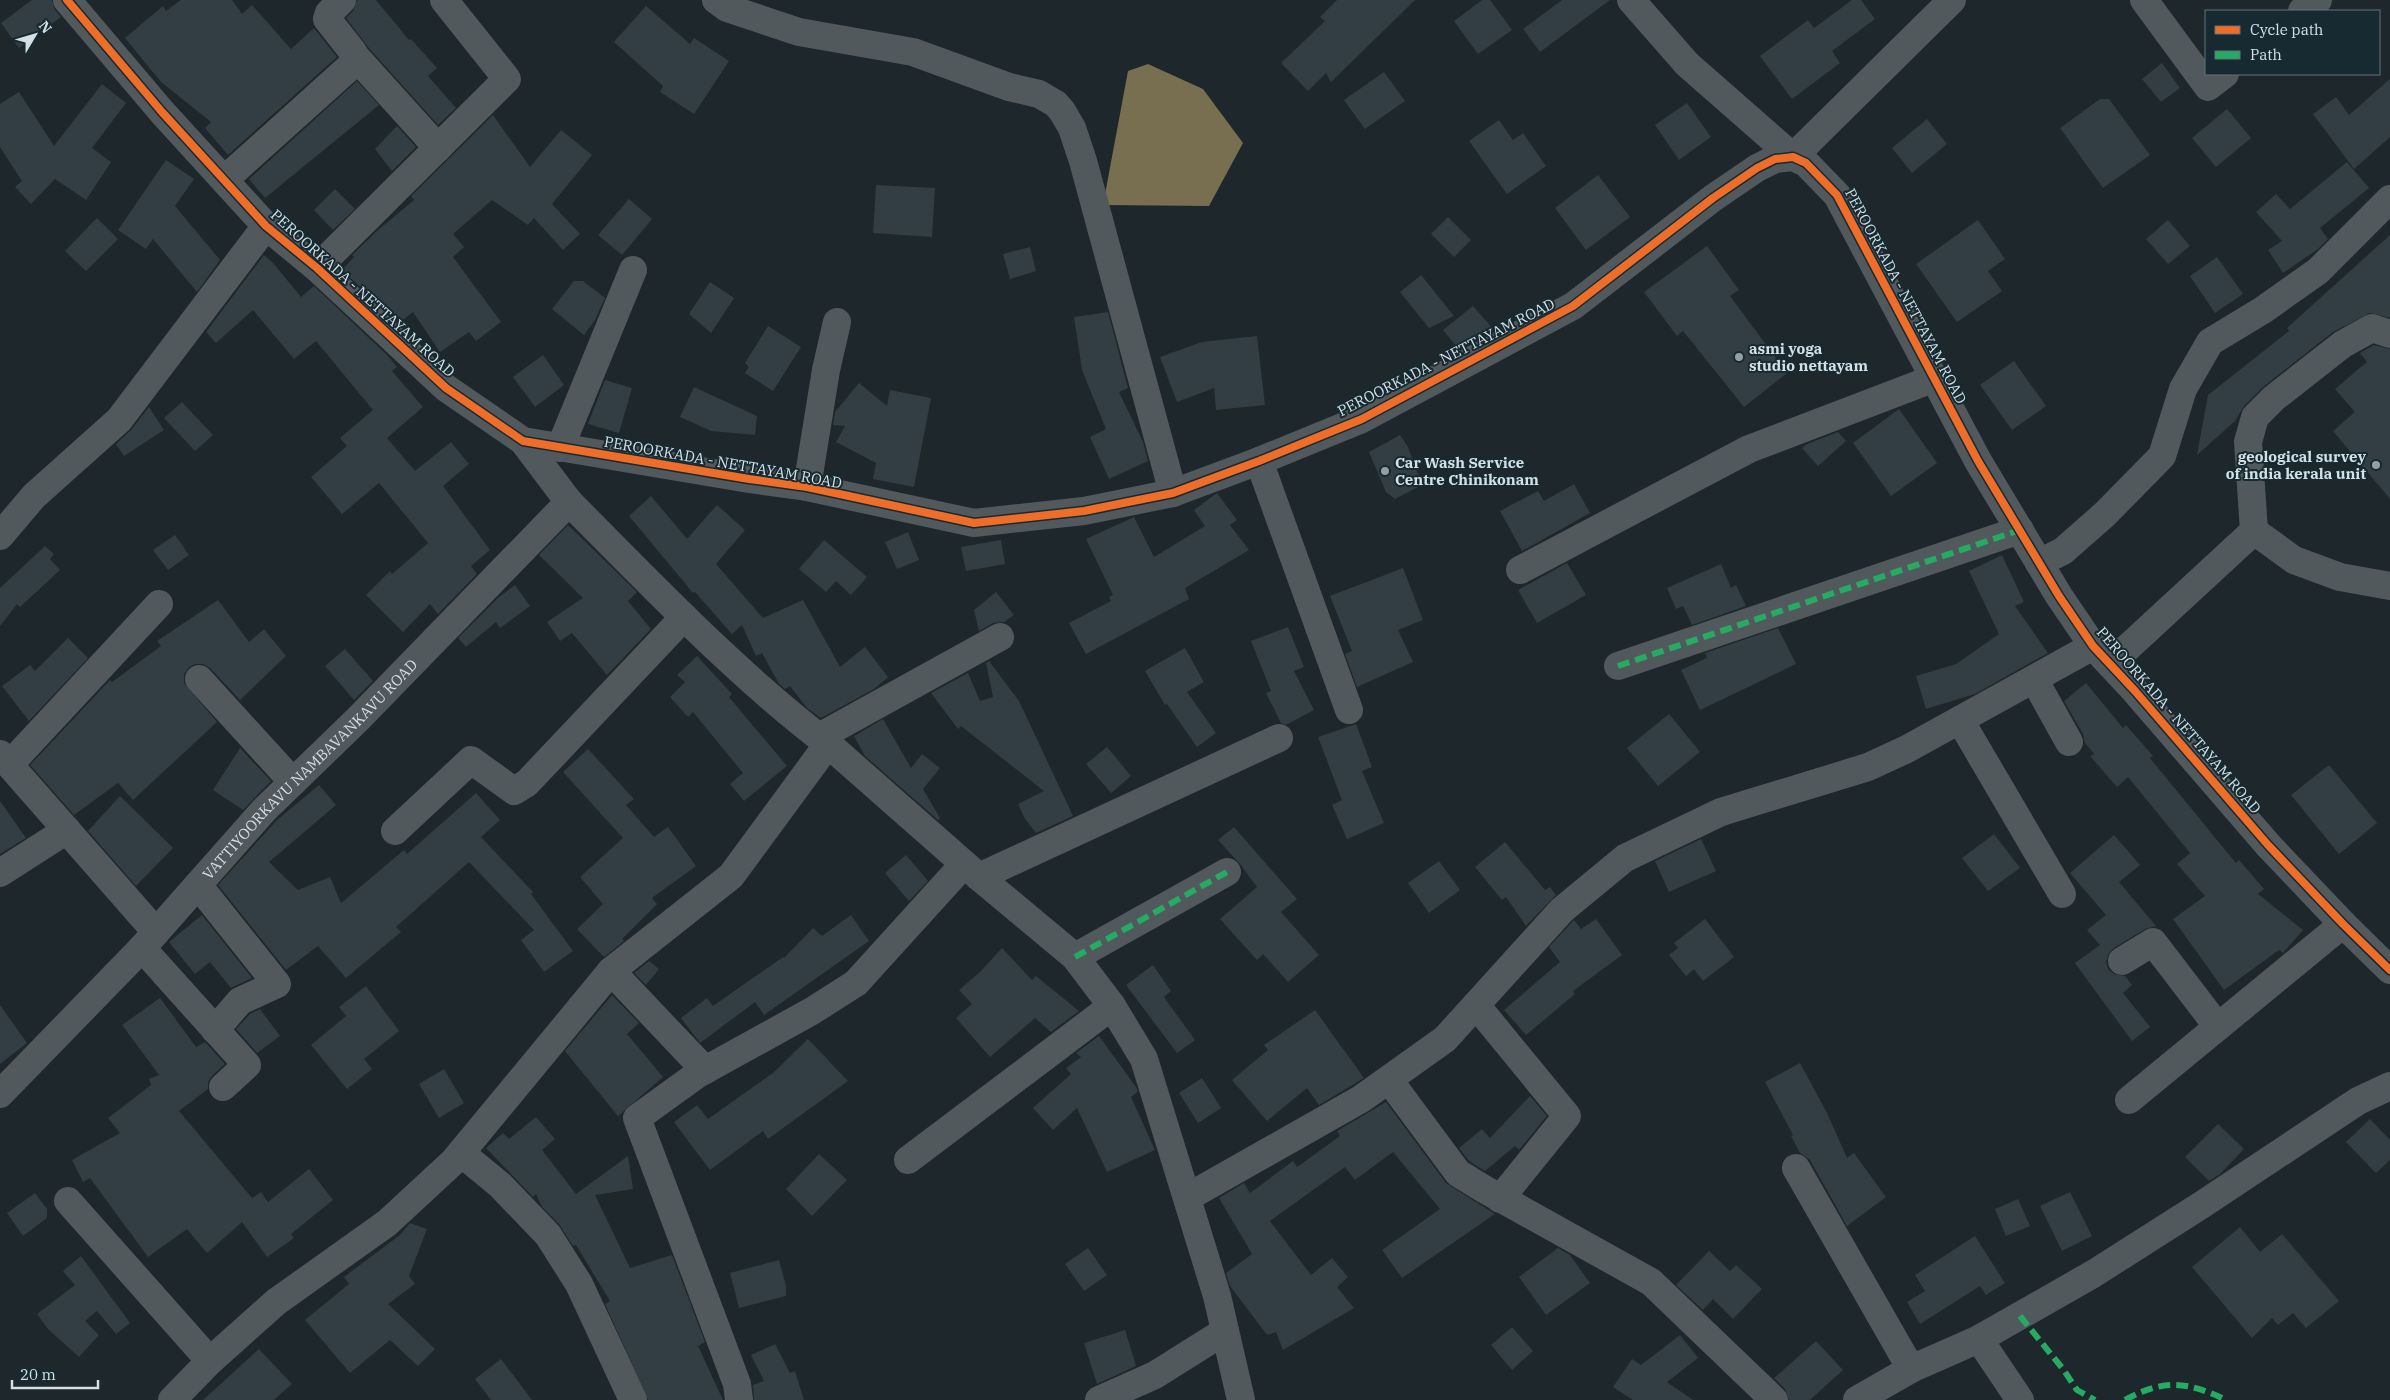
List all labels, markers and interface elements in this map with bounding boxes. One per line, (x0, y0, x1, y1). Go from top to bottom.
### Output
north arrow (10, 10, 60, 60)
legend (2205, 10, 2380, 75)
text: N (35, 17, 56, 37)
text: Cycle path (2250, 20, 2323, 39)
text: Path (2250, 45, 2282, 64)
street label: PEROORKADA - NETTAYAM ROAD (1841, 185, 1971, 407)
street label: PEROORKADA - NETTAYAM ROAD (267, 205, 459, 381)
street label: PEROORKADA - NETTAYAM ROAD (1334, 294, 1558, 420)
place label: asmi yoga studio nettayam (1749, 339, 1868, 375)
marker: asmi yoga studio nettayam (1733, 351, 1745, 363)
street label: PEROORKADA - NETTAYAM ROAD (602, 432, 844, 492)
place label: geological survey of india kerala unit (2226, 447, 2366, 483)
place label: Car Wash Service Centre Chinikonam (1395, 453, 1539, 489)
marker: geological survey of india kerala unit (2370, 459, 2382, 471)
marker: Car Wash Service Centre Chinikonam (1379, 465, 1391, 477)
street label: PEROORKADA - NETTAYAM ROAD (2093, 623, 2265, 817)
street label: VATTIYOORKAVU NAMBAVANKAVU ROAD (198, 655, 421, 883)
scale bar (12, 1358, 99, 1390)
text: 20 m (20, 1365, 56, 1384)

